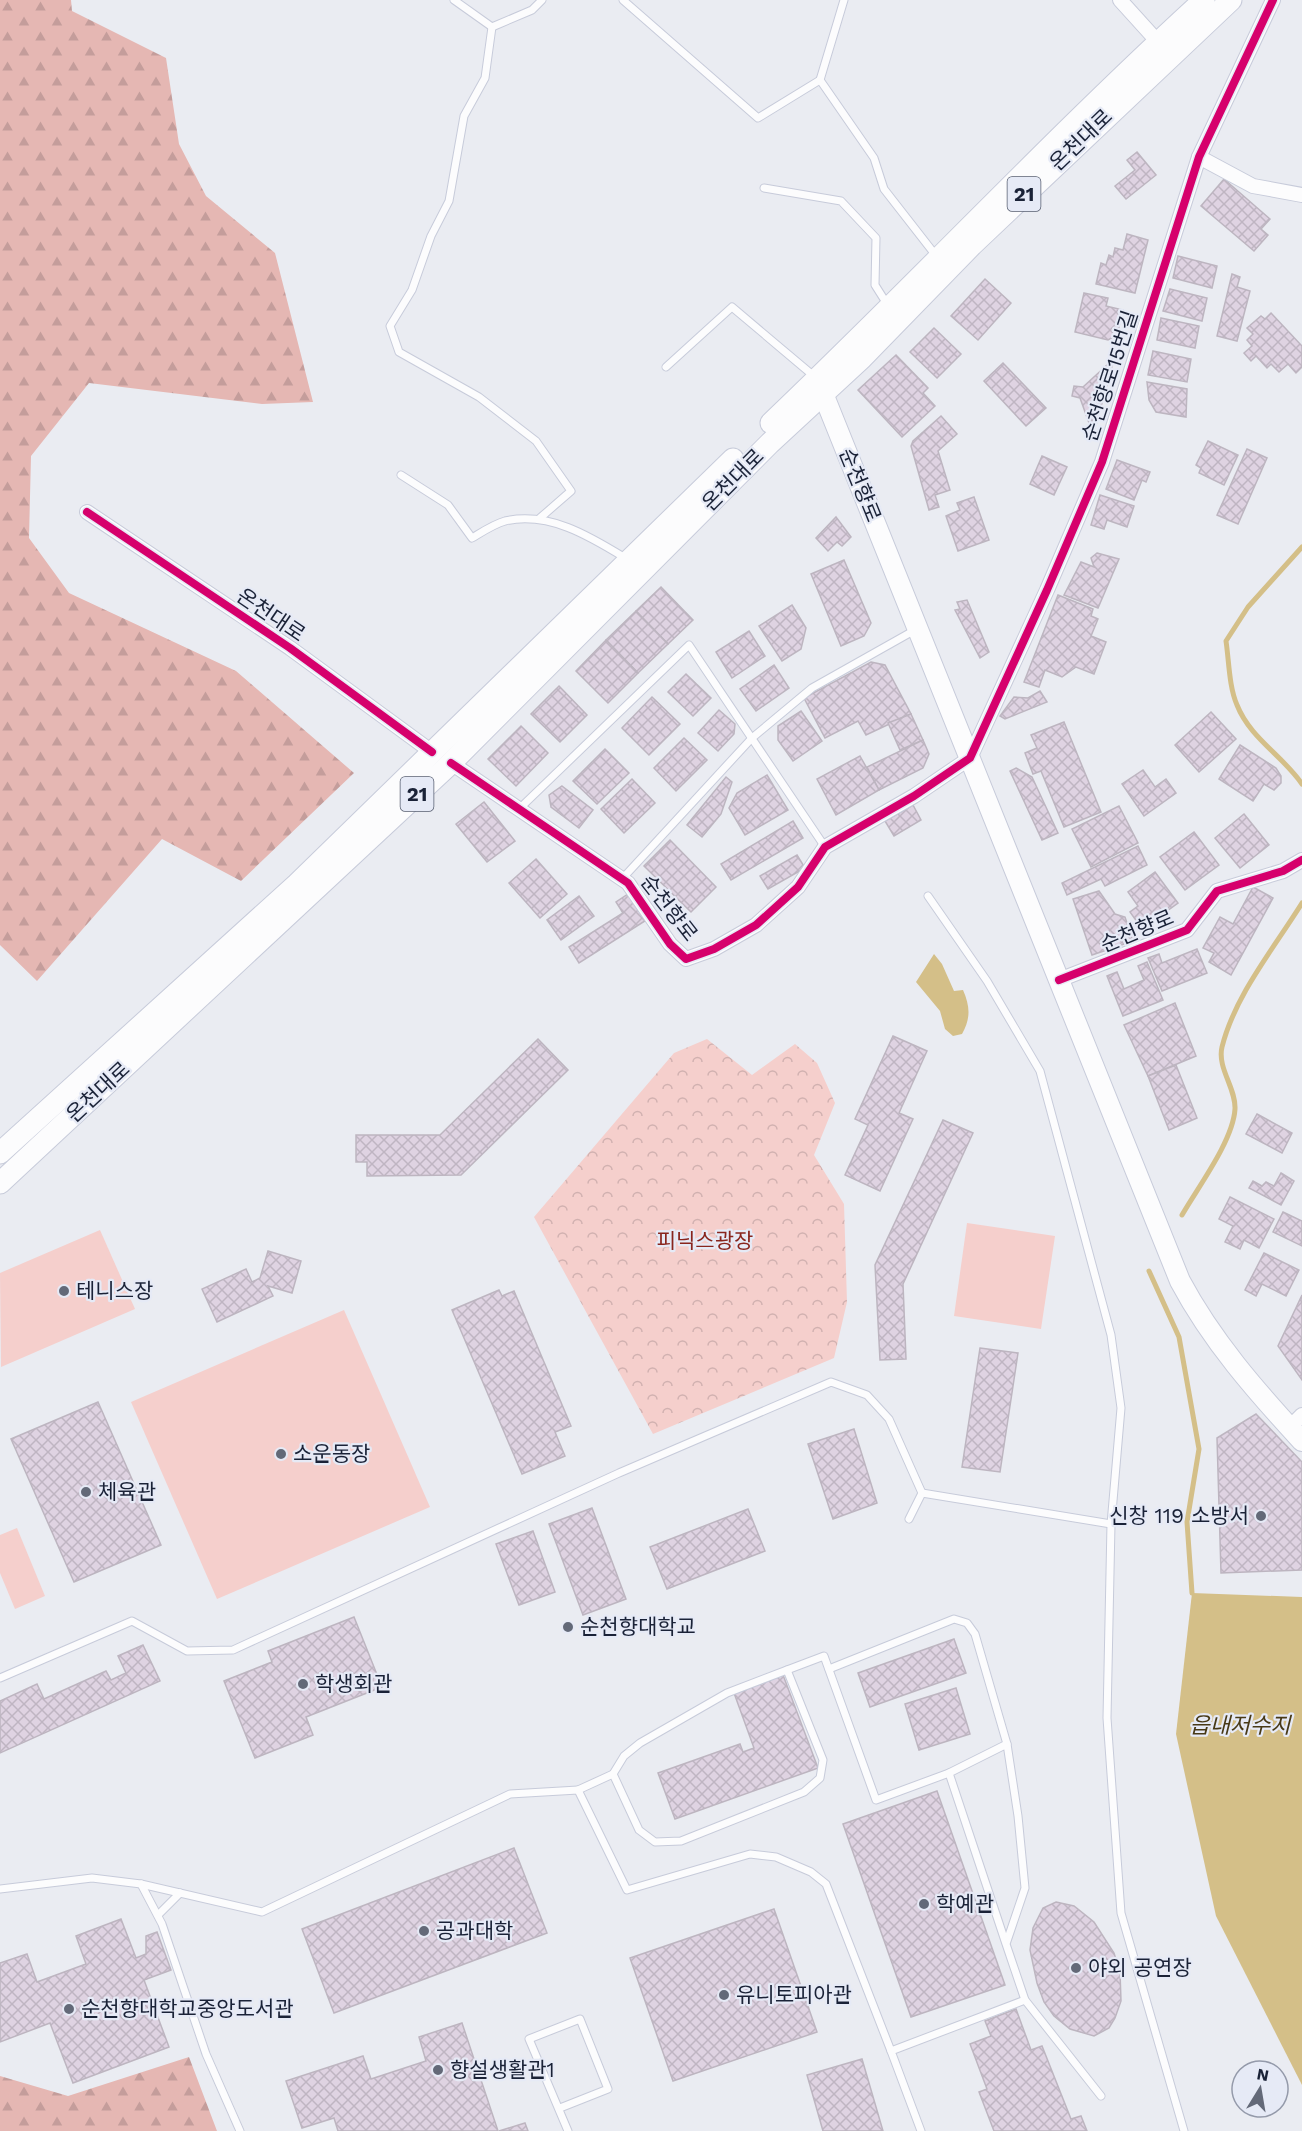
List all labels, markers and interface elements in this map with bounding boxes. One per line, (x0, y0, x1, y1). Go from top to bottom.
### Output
street label: 온천대로 (1044, 104, 1117, 175)
road number: 21 (1008, 177, 1040, 211)
street label: 순천향로15번길 (1077, 307, 1142, 445)
street label: 온천대로 (696, 443, 769, 516)
street label: 순천향로 (834, 444, 887, 525)
street label: 온천대로 (232, 583, 310, 647)
road number: 21 (400, 777, 434, 811)
street label: 순천향로 (636, 870, 703, 946)
street label: 순천향로 (1096, 904, 1177, 957)
street label: 온천대로 (61, 1056, 134, 1127)
park label: 피닉스광장 (657, 1228, 753, 1253)
place label: 테니스장 (76, 1278, 153, 1303)
marker: 테니스장 (57, 1284, 71, 1298)
place label: 소운동장 (293, 1441, 370, 1466)
marker: 소운동장 (274, 1447, 288, 1461)
place label: 체육관 (98, 1479, 156, 1504)
marker: 체육관 (79, 1485, 93, 1499)
place label: 신창 119 소방서 (1109, 1503, 1249, 1528)
marker: 신창 119 소방서 (1254, 1509, 1268, 1523)
place label: 순천향대학교 (580, 1614, 696, 1639)
marker: 순천향대학교 (561, 1620, 575, 1634)
place label: 학생회관 (315, 1671, 392, 1696)
marker: 학생회관 (296, 1677, 310, 1691)
water label: 읍내저수지 (1189, 1713, 1292, 1738)
place label: 학예관 (936, 1891, 994, 1916)
marker: 학예관 (917, 1897, 931, 1911)
place label: 공과대학 (436, 1918, 513, 1943)
marker: 공과대학 (417, 1924, 431, 1938)
place label: 야외 공연장 (1088, 1955, 1192, 1980)
marker: 야외 공연장 (1069, 1961, 1083, 1975)
place label: 유니토피아관 (736, 1982, 852, 2007)
marker: 유니토피아관 (717, 1988, 731, 2002)
place label: 순천향대학교중앙도서관 (81, 1996, 294, 2021)
marker: 순천향대학교중앙도서관 (62, 2002, 76, 2016)
place label: 향설생활관1 (450, 2057, 555, 2082)
north arrow (1230, 2059, 1290, 2119)
marker: 향설생활관1 (431, 2063, 445, 2077)
text: N (1255, 2064, 1270, 2085)

